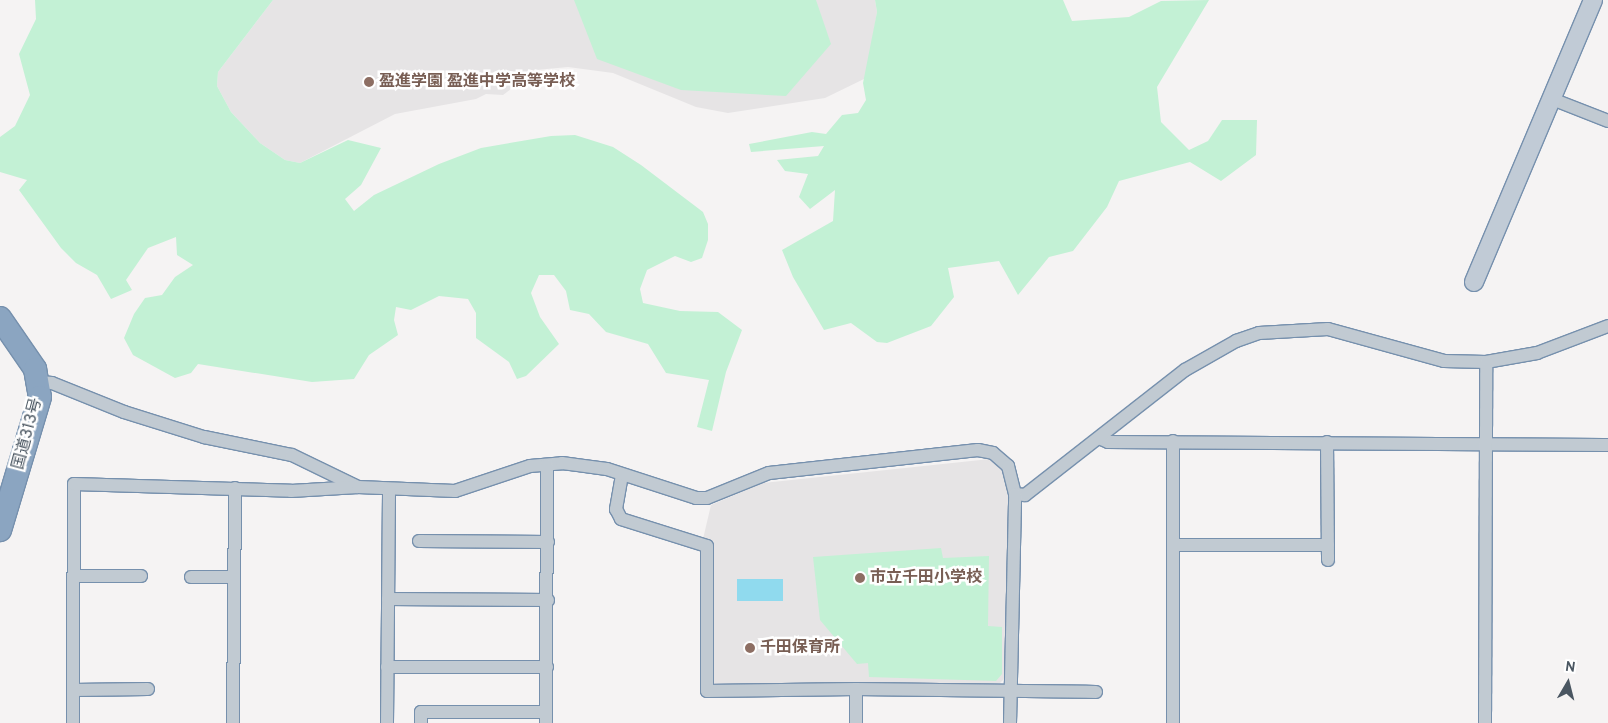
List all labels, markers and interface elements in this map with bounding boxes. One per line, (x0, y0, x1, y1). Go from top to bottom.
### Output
place label: 盈進学園 盈進中学高等学校 (379, 72, 575, 92)
marker: 盈進学園 盈進中学高等学校 (363, 76, 375, 88)
street label: 国道313号 (9, 396, 47, 472)
place label: 市立千田小学校 (870, 568, 982, 588)
marker: 市立千田小学校 (854, 572, 866, 584)
place label: 千田保育所 (760, 638, 840, 658)
marker: 千田保育所 (744, 642, 756, 654)
north arrow (1543, 658, 1593, 708)
text: N (1564, 659, 1576, 677)

